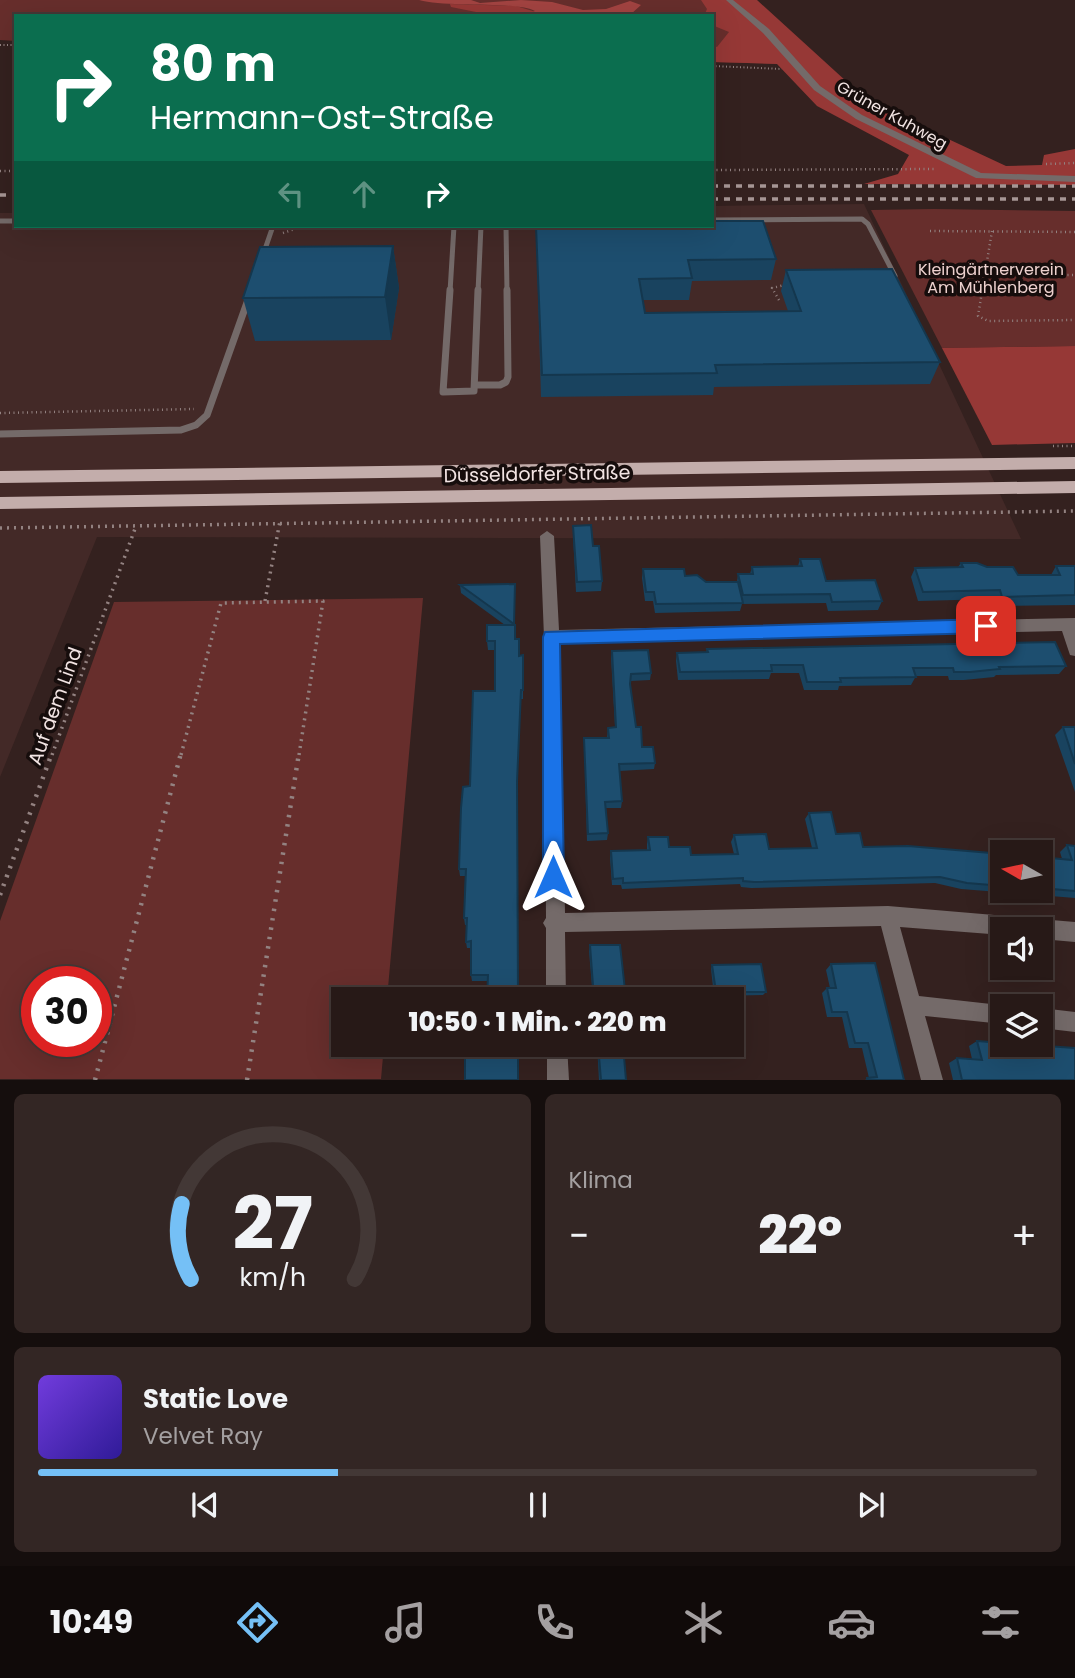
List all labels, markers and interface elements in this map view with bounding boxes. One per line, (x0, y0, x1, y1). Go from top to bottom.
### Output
text: 80 m (150, 30, 276, 98)
icon: right (35, 42, 126, 133)
street label: Grüner Kuhweg (833, 75, 951, 155)
text: Hermann-Ost-Straße (150, 95, 494, 140)
icon: left (272, 175, 310, 213)
icon: ahead (345, 175, 383, 213)
icon: right (418, 175, 456, 213)
park label: Kleingärtnerverein Am Mühlenberg (918, 258, 1064, 299)
street label: Düsseldorfer Straße (443, 459, 631, 489)
pin (956, 596, 1016, 656)
icon: arrive (967, 607, 1005, 645)
street label: Auf dem Lind (21, 643, 89, 769)
position arrow (516, 840, 590, 914)
north arrow (990, 840, 1054, 903)
map controls (990, 840, 1053, 1057)
button: sound (990, 917, 1053, 980)
speed limit sign: 30 (21, 966, 112, 1057)
button: layers (990, 994, 1053, 1057)
text: 10:50 · 1 Min. · 220 m (408, 1004, 667, 1040)
text: Klima (569, 1164, 633, 1196)
text: 27 (232, 1174, 313, 1275)
text: 22° (758, 1199, 842, 1272)
text: − (569, 1209, 589, 1262)
text: + (1011, 1209, 1037, 1262)
text: km/h (239, 1260, 306, 1295)
text: Static Love (143, 1381, 288, 1417)
text: Velvet Ray (143, 1420, 263, 1452)
icon: previous (186, 1486, 224, 1524)
icon: pause (519, 1486, 557, 1524)
icon: next (852, 1486, 890, 1524)
icon: directions (233, 1598, 282, 1647)
icon: music (381, 1598, 430, 1647)
icon: phone (530, 1598, 579, 1647)
icon: climate (679, 1598, 728, 1647)
icon: car (827, 1598, 876, 1647)
icon: filters (976, 1598, 1025, 1647)
text: 10:49 (50, 1599, 133, 1644)

